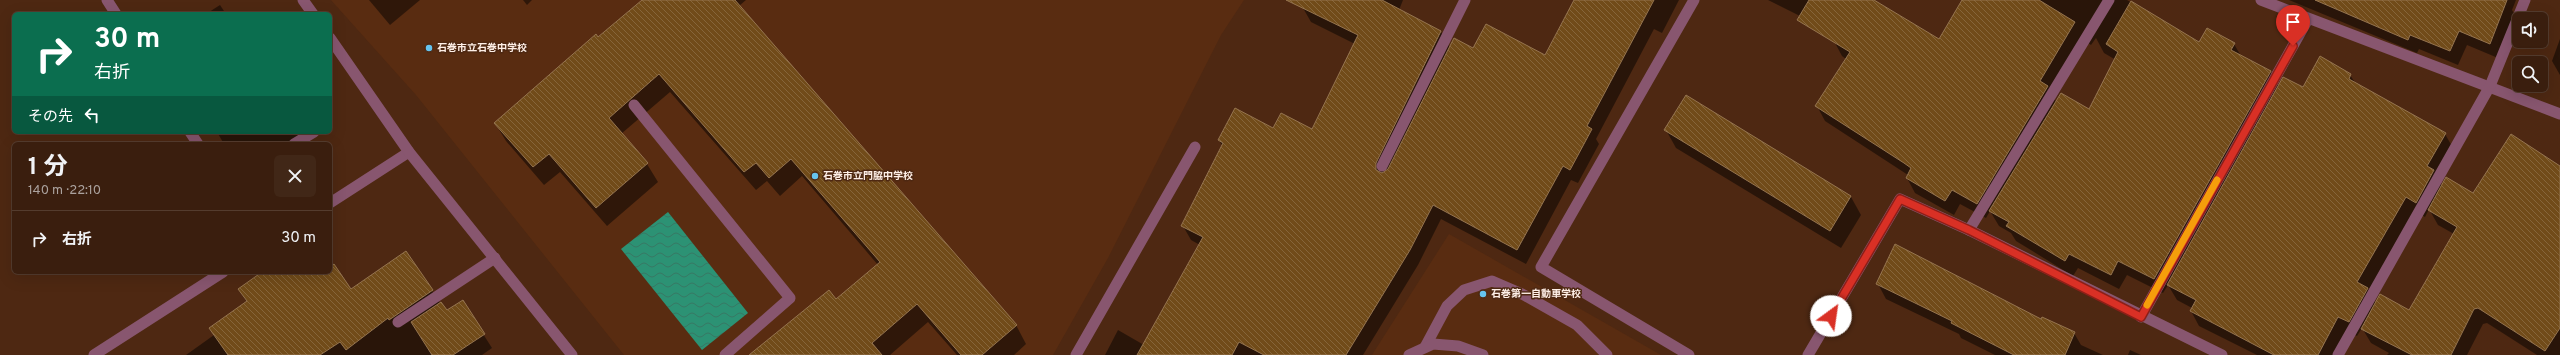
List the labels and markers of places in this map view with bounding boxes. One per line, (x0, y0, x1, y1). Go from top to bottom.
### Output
pin (2276, 5, 2310, 46)
place label: 石巻市立石巻中学校 (437, 42, 527, 55)
marker: 石巻市立石巻中学校 (424, 43, 434, 53)
place label: 石巻市立門脇中学校 (823, 170, 913, 183)
marker: 石巻市立門脇中学校 (810, 171, 820, 181)
place label: 石巻第一自動車学校 (1491, 288, 1581, 301)
marker: 石巻第一自動車学校 (1478, 289, 1488, 299)

